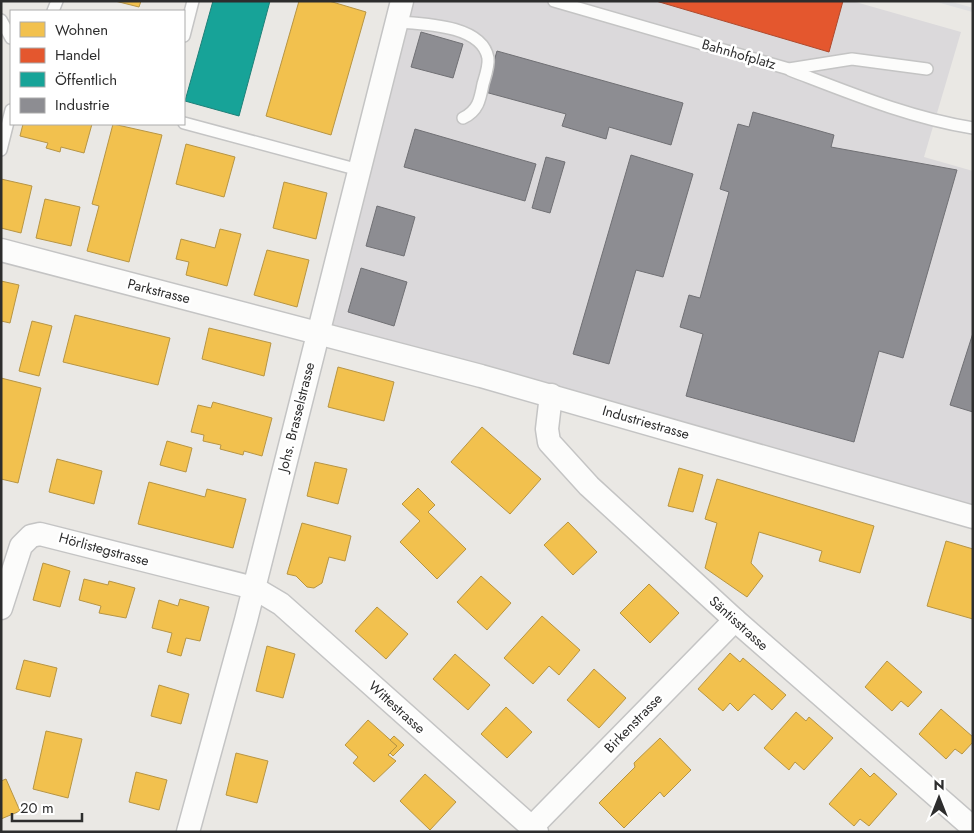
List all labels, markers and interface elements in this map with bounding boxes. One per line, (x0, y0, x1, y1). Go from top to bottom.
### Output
legend (10, 10, 185, 125)
text: Wohnen (55, 19, 108, 41)
street label: Bahnhofplatz (700, 34, 779, 74)
text: Handel (55, 44, 101, 66)
text: Öffentlich (55, 69, 117, 91)
text: Industrie (55, 94, 110, 116)
street label: Parkstrasse (126, 274, 192, 308)
street label: Johs. Brasselstrasse (272, 360, 319, 476)
street label: Industriestrasse (600, 400, 692, 444)
street label: Hörlistegstrasse (57, 527, 151, 571)
street label: Säntisstrasse (705, 591, 773, 655)
street label: Wittestrasse (364, 676, 430, 738)
street label: Birkenstrasse (599, 689, 667, 757)
north arrow (914, 773, 964, 823)
text: N (933, 775, 945, 795)
scale bar (12, 790, 82, 822)
text: 20 m (20, 797, 54, 819)

